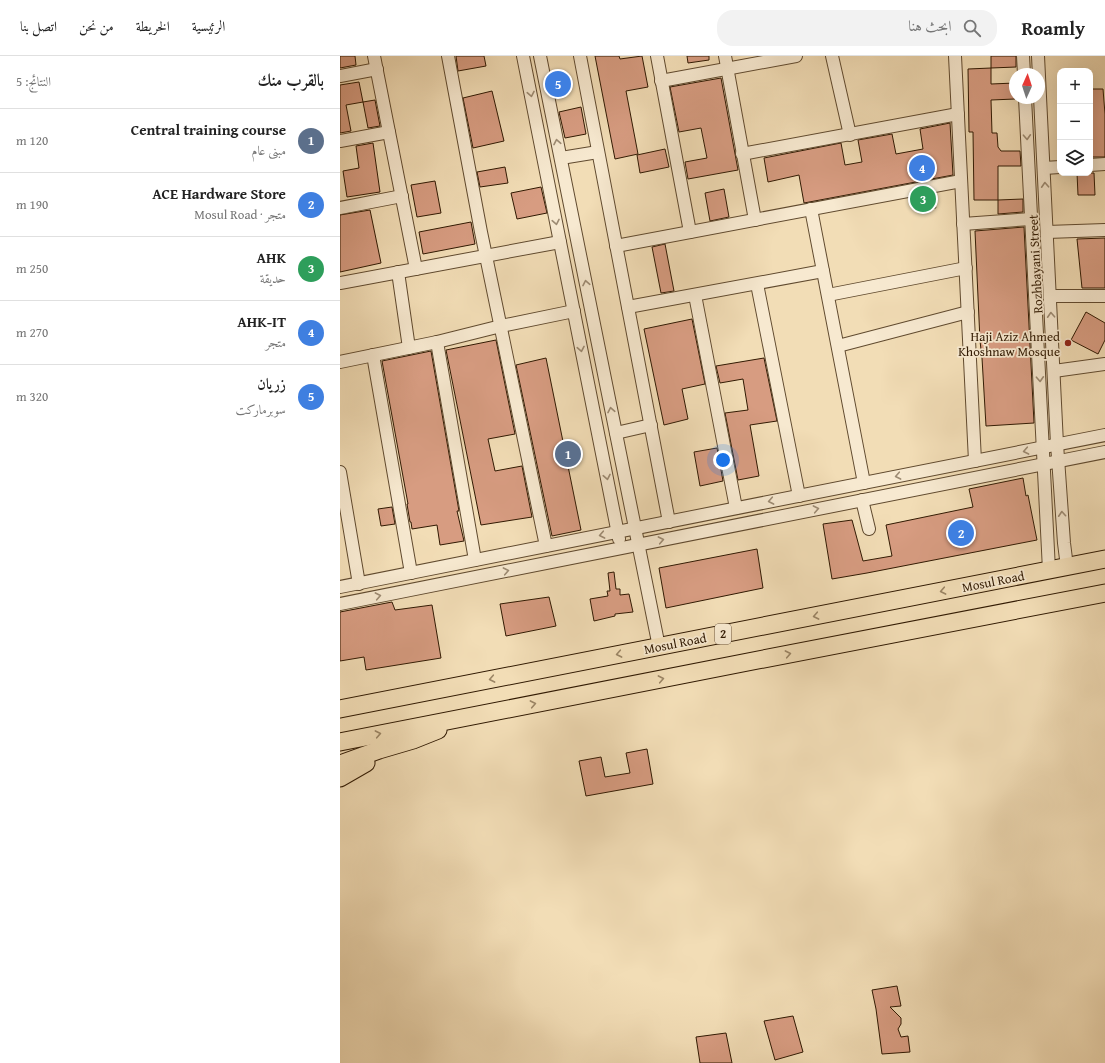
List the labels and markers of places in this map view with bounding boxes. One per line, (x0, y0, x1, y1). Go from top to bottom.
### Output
pin: 5 (545, 69, 571, 99)
pin: 4 (909, 153, 935, 183)
pin: 3 (910, 184, 936, 214)
place label: Haji Aziz Ahmed Khoshnaw Mosque (958, 327, 1060, 361)
marker: Haji Aziz Ahmed Khoshnaw Mosque (1063, 338, 1073, 348)
pin: 1 (555, 439, 581, 469)
pin: 2 (948, 518, 974, 548)

